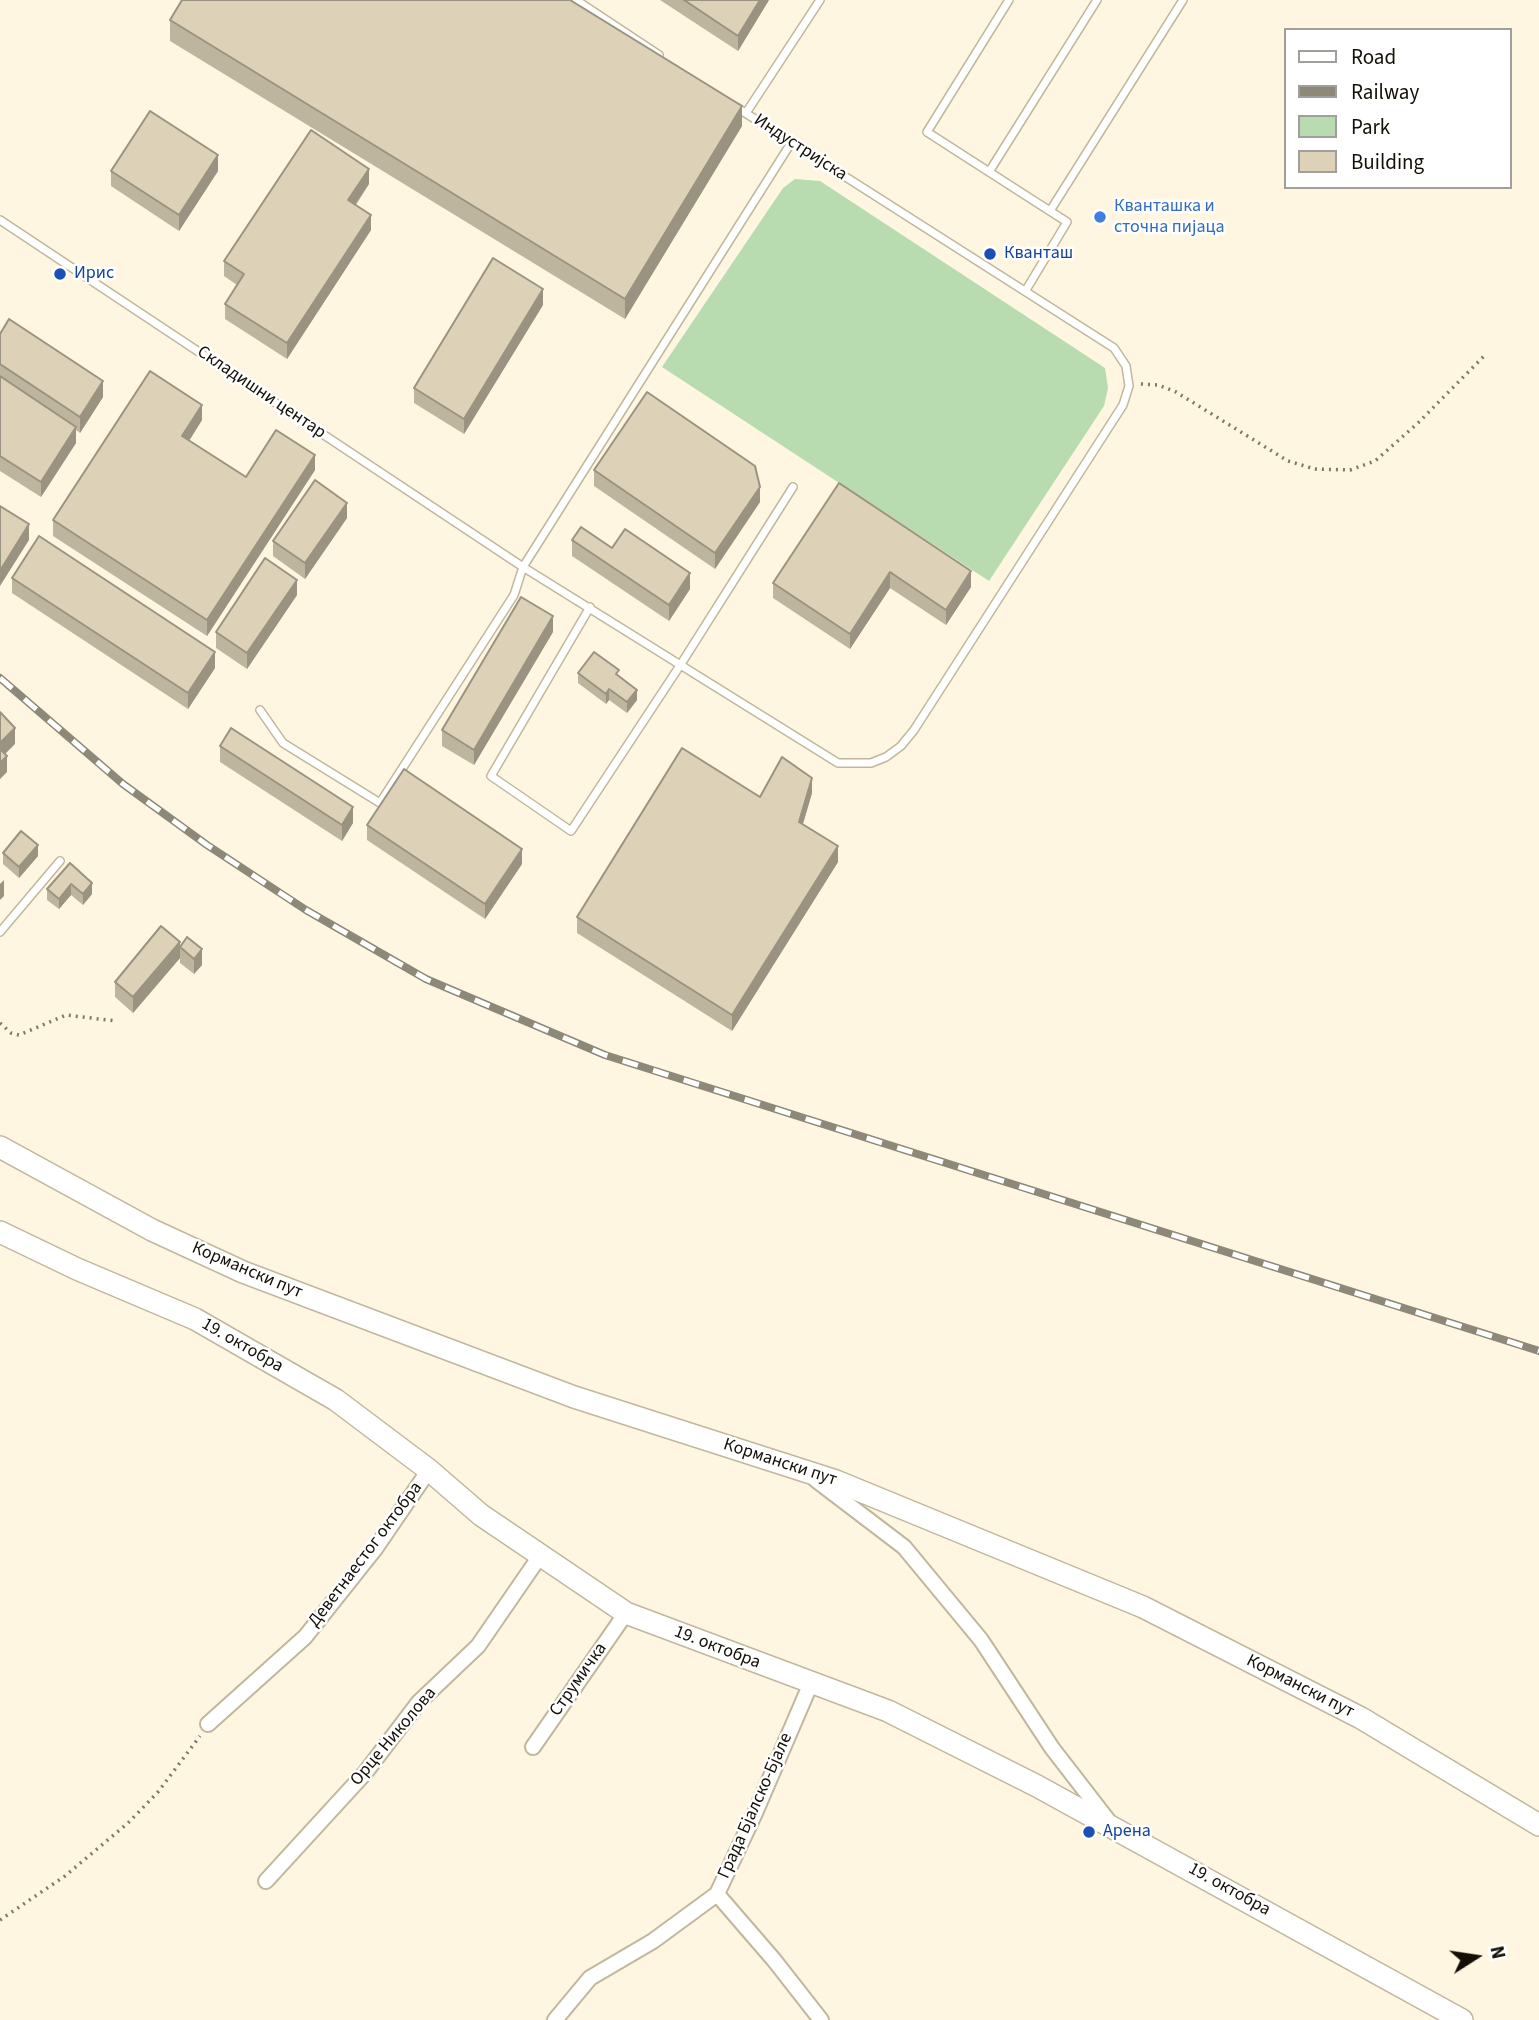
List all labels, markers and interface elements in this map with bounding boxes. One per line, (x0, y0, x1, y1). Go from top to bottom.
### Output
legend (1284, 28, 1511, 189)
text: Road (1351, 42, 1396, 72)
text: Railway (1351, 77, 1419, 107)
street label: Индустријска (749, 110, 851, 186)
text: Park (1351, 112, 1390, 142)
text: Building (1351, 147, 1424, 177)
place label: Кванташка и сточна пијаца (1114, 196, 1225, 238)
marker: Кванташка и сточна пијаца (1092, 209, 1108, 225)
place label: Кванташ (1004, 243, 1073, 265)
marker: Кванташ (982, 246, 998, 262)
place label: Ирис (74, 263, 114, 285)
marker: Ирис (52, 266, 68, 282)
street label: Складишни центар (192, 342, 330, 444)
street label: Кормански пут (188, 1238, 306, 1304)
street label: 19. октобра (197, 1314, 287, 1378)
street label: Кормански пут (720, 1434, 840, 1492)
street label: Деветнаестог октобра (304, 1478, 428, 1632)
street label: 19. октобра (671, 1622, 763, 1674)
street label: Струмичка (546, 1639, 612, 1721)
street label: Кормански пут (1242, 1651, 1358, 1723)
street label: Орце Николова (346, 1683, 442, 1791)
street label: Града Бјалско-Бјале (714, 1730, 798, 1882)
place label: Арена (1103, 1821, 1151, 1843)
marker: Арена (1081, 1824, 1097, 1840)
street label: 19. октобра (1184, 1859, 1274, 1921)
north arrow (1441, 1922, 1511, 1992)
text: N (1483, 1944, 1512, 1962)

